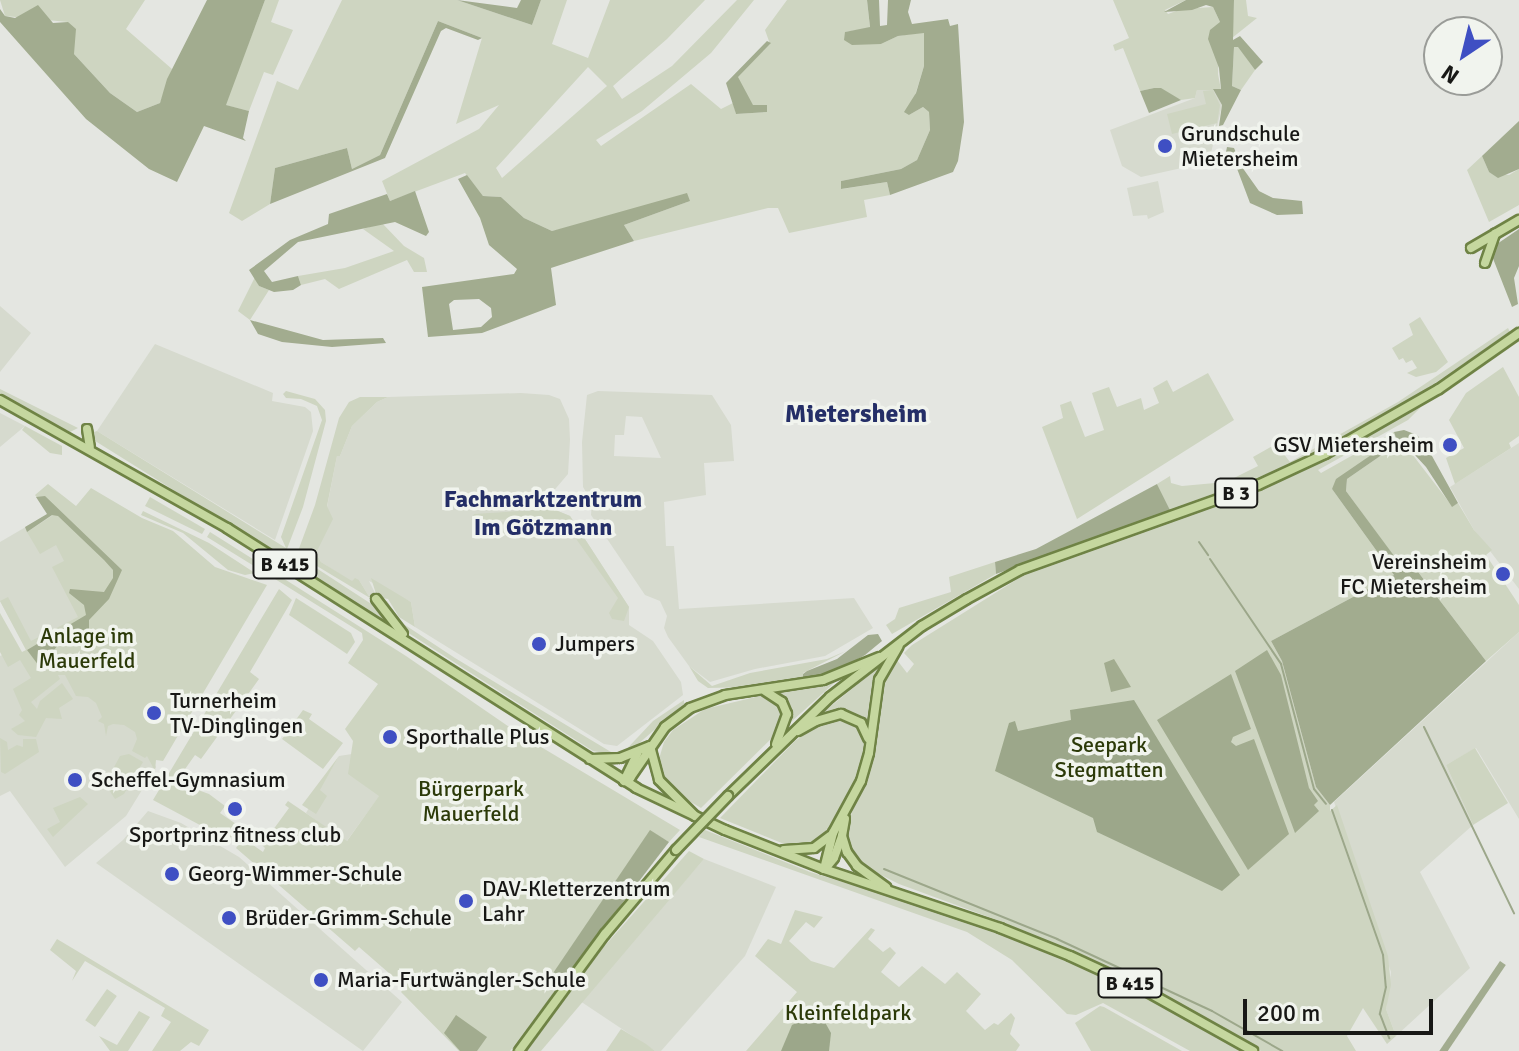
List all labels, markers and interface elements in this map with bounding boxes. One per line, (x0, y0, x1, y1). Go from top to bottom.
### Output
north arrow (1423, 16, 1503, 96)
text: N (1436, 59, 1464, 90)
place label: Grundschule Mietersheim (1181, 120, 1300, 172)
marker: Grundschule Mietersheim (1156, 137, 1174, 155)
district label: Mietersheim (785, 399, 927, 431)
place label: GSV Mietersheim (1273, 432, 1434, 458)
marker: GSV Mietersheim (1441, 436, 1459, 454)
road number: B 3 (1214, 477, 1258, 509)
district label: Fachmarktzentrum Im Götzmann (444, 486, 642, 542)
road number: B 415 (251, 548, 319, 580)
place label: Vereinsheim FC Mietersheim (1340, 548, 1487, 600)
marker: Vereinsheim FC Mietersheim (1494, 565, 1512, 583)
park label: Anlage im Mauerfeld (39, 622, 135, 674)
place label: Jumpers (555, 631, 635, 657)
marker: Jumpers (530, 635, 548, 653)
place label: Turnerheim TV-Dinglingen (170, 687, 303, 738)
marker: Turnerheim TV-Dinglingen (145, 704, 163, 722)
place label: Sporthalle Plus (406, 724, 549, 750)
marker: Sporthalle Plus (381, 728, 399, 746)
park label: Seepark Stegmatten (1054, 731, 1164, 782)
place label: Scheffel-Gymnasium (91, 767, 286, 793)
marker: Scheffel-Gymnasium (66, 771, 84, 789)
park label: Bürgerpark Mauerfeld (418, 775, 524, 826)
marker: Sportprinz fitness club (226, 800, 244, 818)
place label: Sportprinz fitness club (129, 822, 341, 848)
place label: Georg-Wimmer-Schule (188, 861, 402, 887)
marker: Georg-Wimmer-Schule (163, 865, 181, 883)
place label: DAV-Kletterzentrum Lahr (482, 875, 671, 926)
marker: DAV-Kletterzentrum Lahr (457, 892, 475, 910)
place label: Brüder-Grimm-Schule (245, 905, 452, 931)
marker: Brüder-Grimm-Schule (220, 909, 238, 927)
place label: Maria-Furtwängler-Schule (337, 967, 586, 993)
road number: B 415 (1096, 967, 1164, 999)
marker: Maria-Furtwängler-Schule (312, 971, 330, 989)
scale bar (1247, 983, 1437, 1033)
text: 200 m (1257, 998, 1320, 1028)
park label: Kleinfeldpark (785, 1000, 911, 1026)

